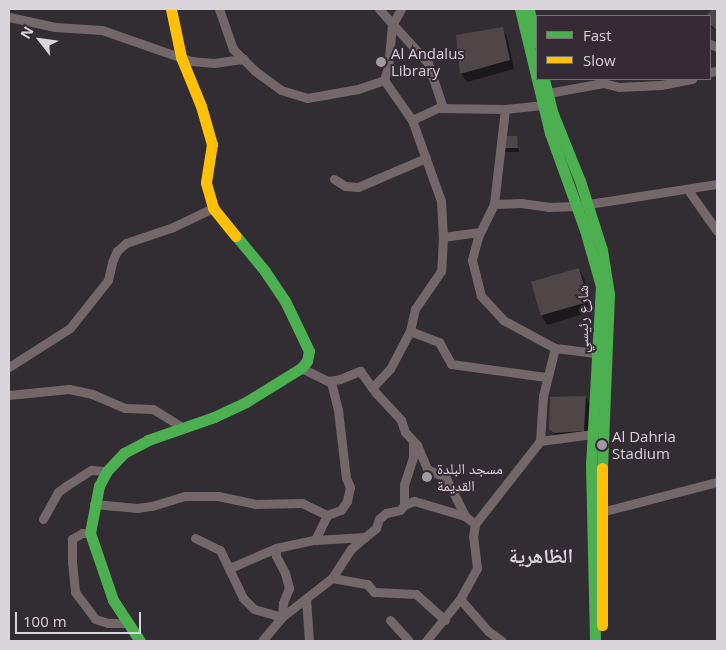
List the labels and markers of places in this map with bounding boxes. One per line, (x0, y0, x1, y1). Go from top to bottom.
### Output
place label: Al Andalus Library (391, 44, 464, 79)
marker: Al Andalus Library (375, 56, 387, 68)
place label: Al Dahria Stadium (612, 427, 676, 462)
marker: Al Dahria Stadium (596, 439, 608, 451)
place label: مسجد البلدة القديمة (437, 459, 503, 494)
marker: مسجد البلدة القديمة (421, 471, 433, 483)

